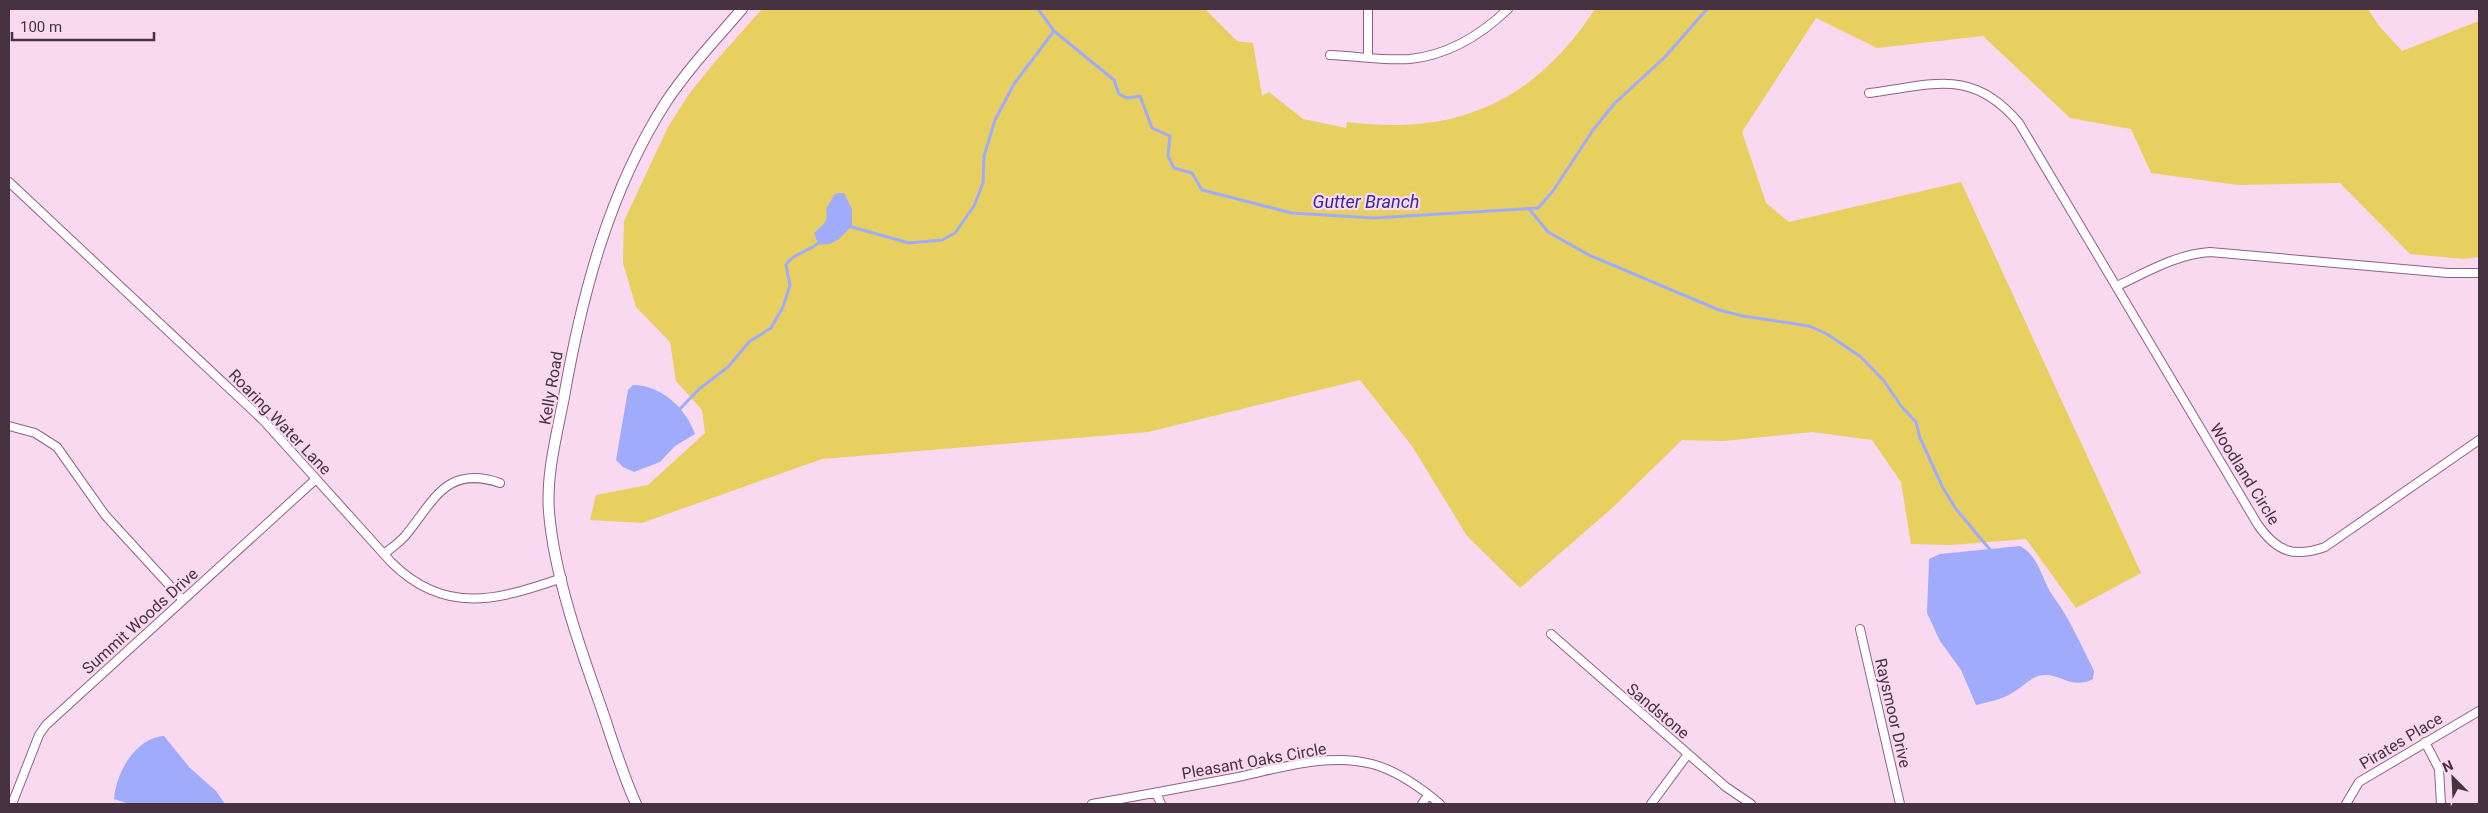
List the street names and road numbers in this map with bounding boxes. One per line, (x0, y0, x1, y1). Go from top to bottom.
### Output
street label: Kelly Road (535, 350, 567, 426)
street label: Roaring Water Lane (225, 365, 335, 479)
street label: Woodland Circle (2206, 420, 2284, 528)
street label: Summit Woods Drive (78, 564, 202, 678)
street label: Raysmoor Drive (1871, 656, 1915, 770)
street label: Sandstone (1623, 679, 1693, 743)
street label: Pirates Place (2356, 709, 2446, 773)
street label: Pleasant Oaks Circle (1180, 739, 1328, 783)

